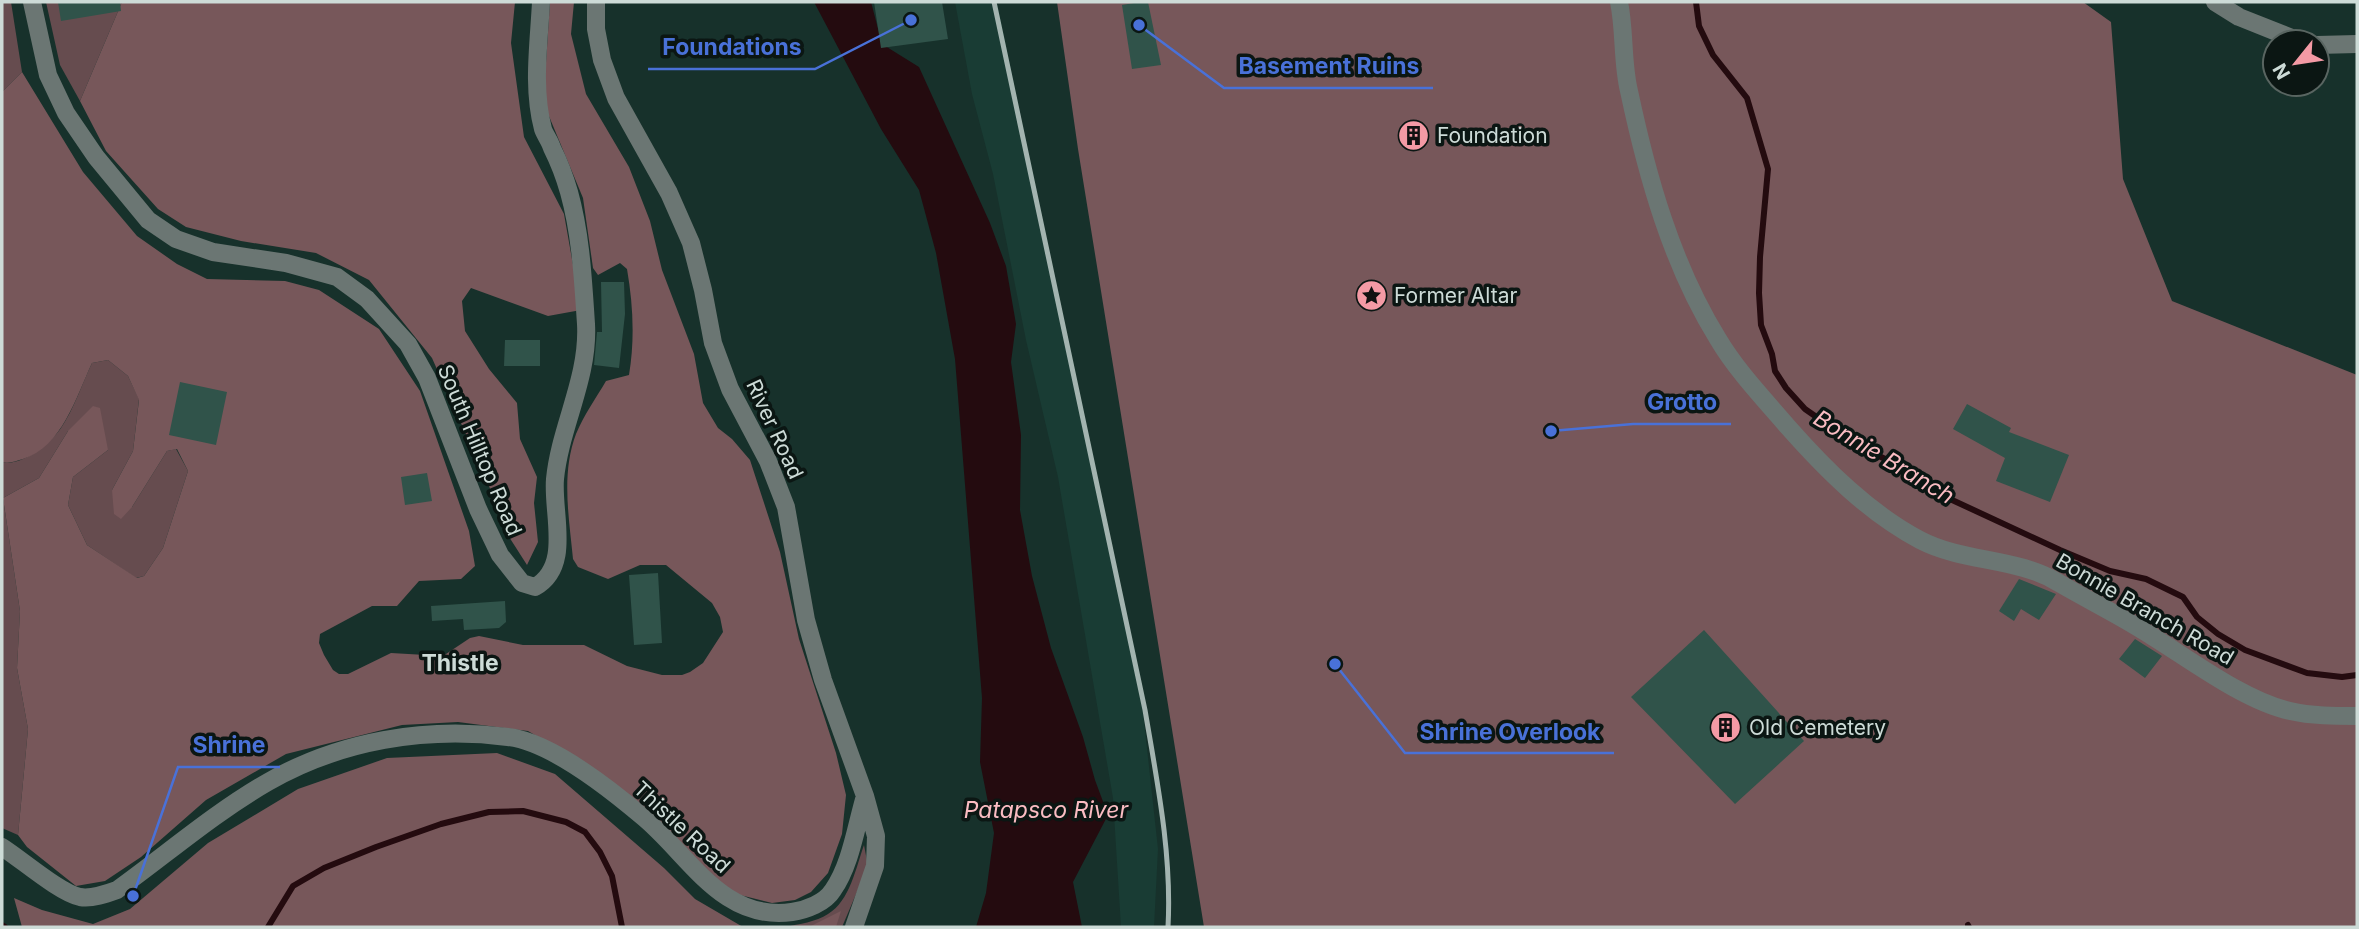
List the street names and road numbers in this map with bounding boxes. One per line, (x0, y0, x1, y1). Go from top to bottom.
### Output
street label: South Hilltop Road (433, 361, 527, 539)
street label: River Road (741, 375, 809, 483)
street label: Bonnie Branch Road (2052, 548, 2238, 670)
street label: Thistle Road (629, 776, 735, 878)

